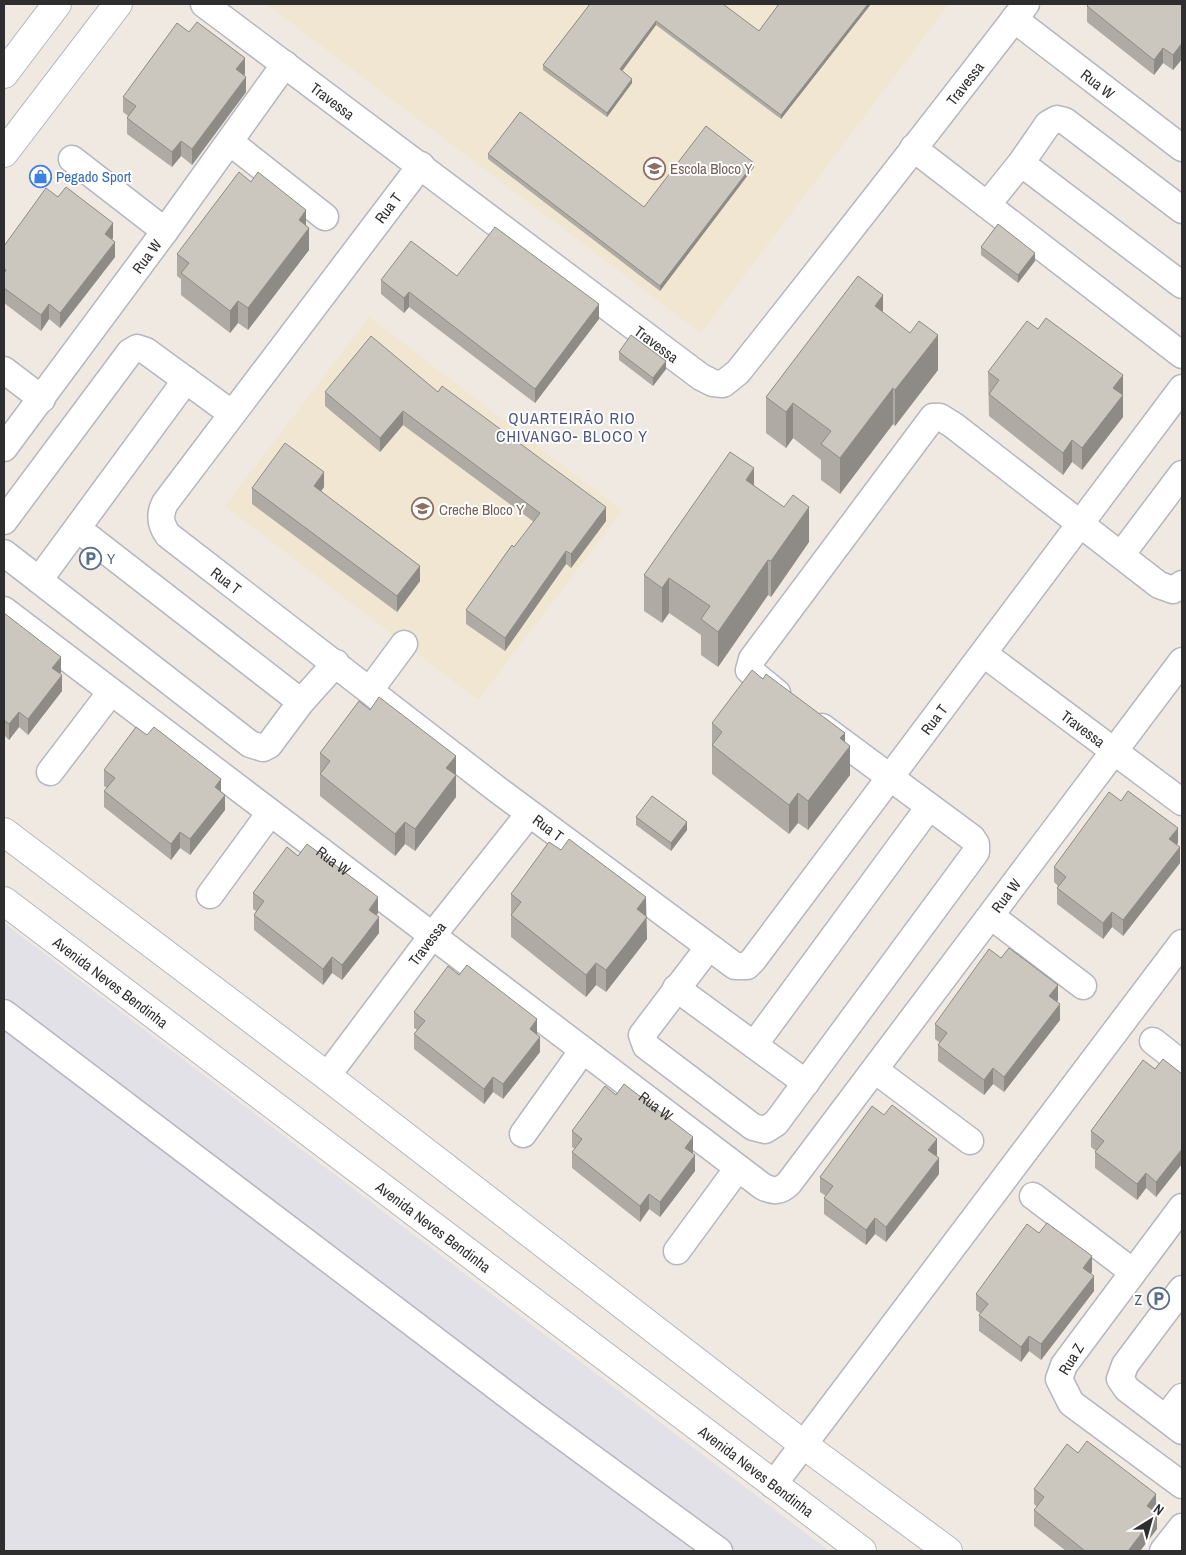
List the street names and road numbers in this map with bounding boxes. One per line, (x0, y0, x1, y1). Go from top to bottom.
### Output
street label: Travessa (941, 57, 988, 110)
street label: Rua W (1077, 64, 1120, 104)
street label: Travessa (306, 77, 359, 124)
street label: Rua T (370, 188, 407, 228)
street label: Rua W (127, 234, 166, 277)
street label: Travessa (630, 320, 683, 367)
street label: Rua T (207, 562, 246, 599)
street label: Rua T (915, 699, 952, 739)
street label: Travessa (1057, 705, 1110, 752)
street label: Rua T (529, 809, 568, 846)
street label: Rua W (312, 841, 355, 880)
street label: Rua W (986, 874, 1026, 917)
street label: Travessa (403, 917, 450, 970)
street label: Avenida Neves Bendinha (48, 931, 173, 1032)
street label: Rua W (635, 1086, 678, 1125)
street label: Avenida Neves Bendinha (371, 1175, 496, 1277)
street label: Rua Z (1053, 1339, 1089, 1379)
street label: Avenida Neves Bendinha (694, 1420, 818, 1522)

